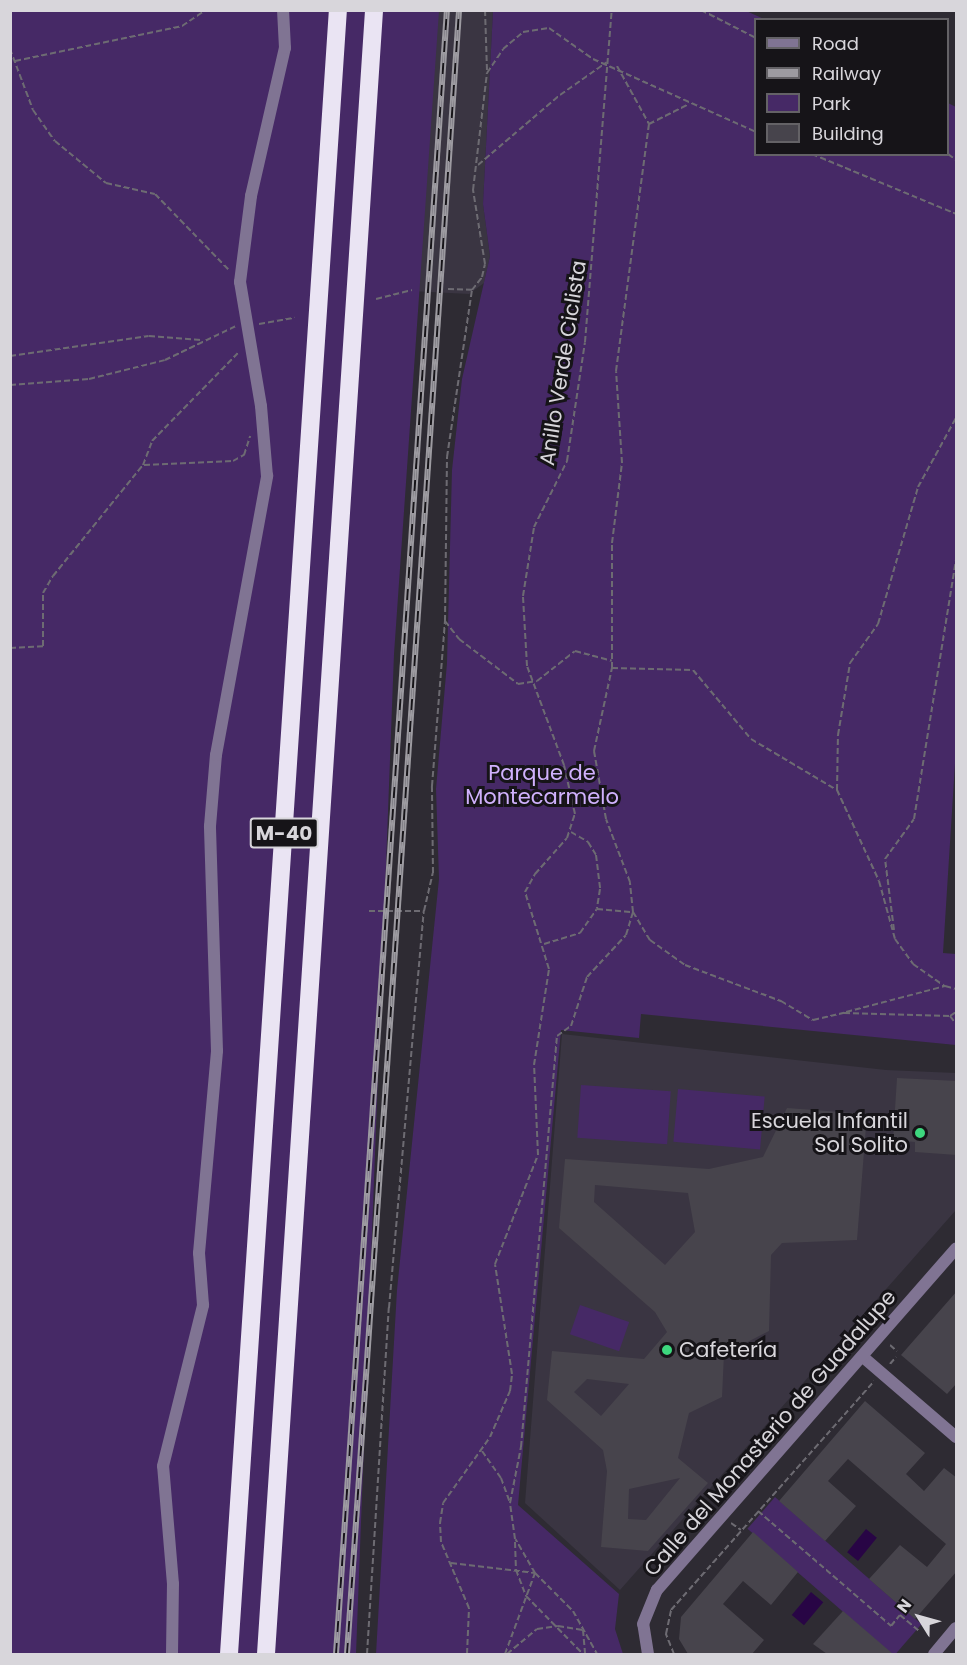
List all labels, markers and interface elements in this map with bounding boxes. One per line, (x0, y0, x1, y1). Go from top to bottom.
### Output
legend (754, 18, 949, 156)
text: Road (812, 31, 859, 56)
text: Railway (812, 61, 881, 86)
text: Park (812, 91, 851, 116)
text: Building (812, 121, 884, 146)
street label: Anillo Verde Ciclista (534, 259, 592, 467)
park label: Parque de Montecarmelo (465, 760, 619, 810)
road number: M-40 (250, 816, 318, 850)
place label: Escuela Infantil Sol Solito (751, 1108, 908, 1158)
marker: Escuela Infantil Sol Solito (913, 1126, 927, 1140)
street label: Calle del Monasterio de Guadalupe (639, 1285, 901, 1581)
place label: Cafetería (679, 1337, 777, 1363)
marker: Cafetería (660, 1343, 674, 1357)
north arrow (889, 1587, 949, 1647)
text: N (891, 1594, 917, 1618)

